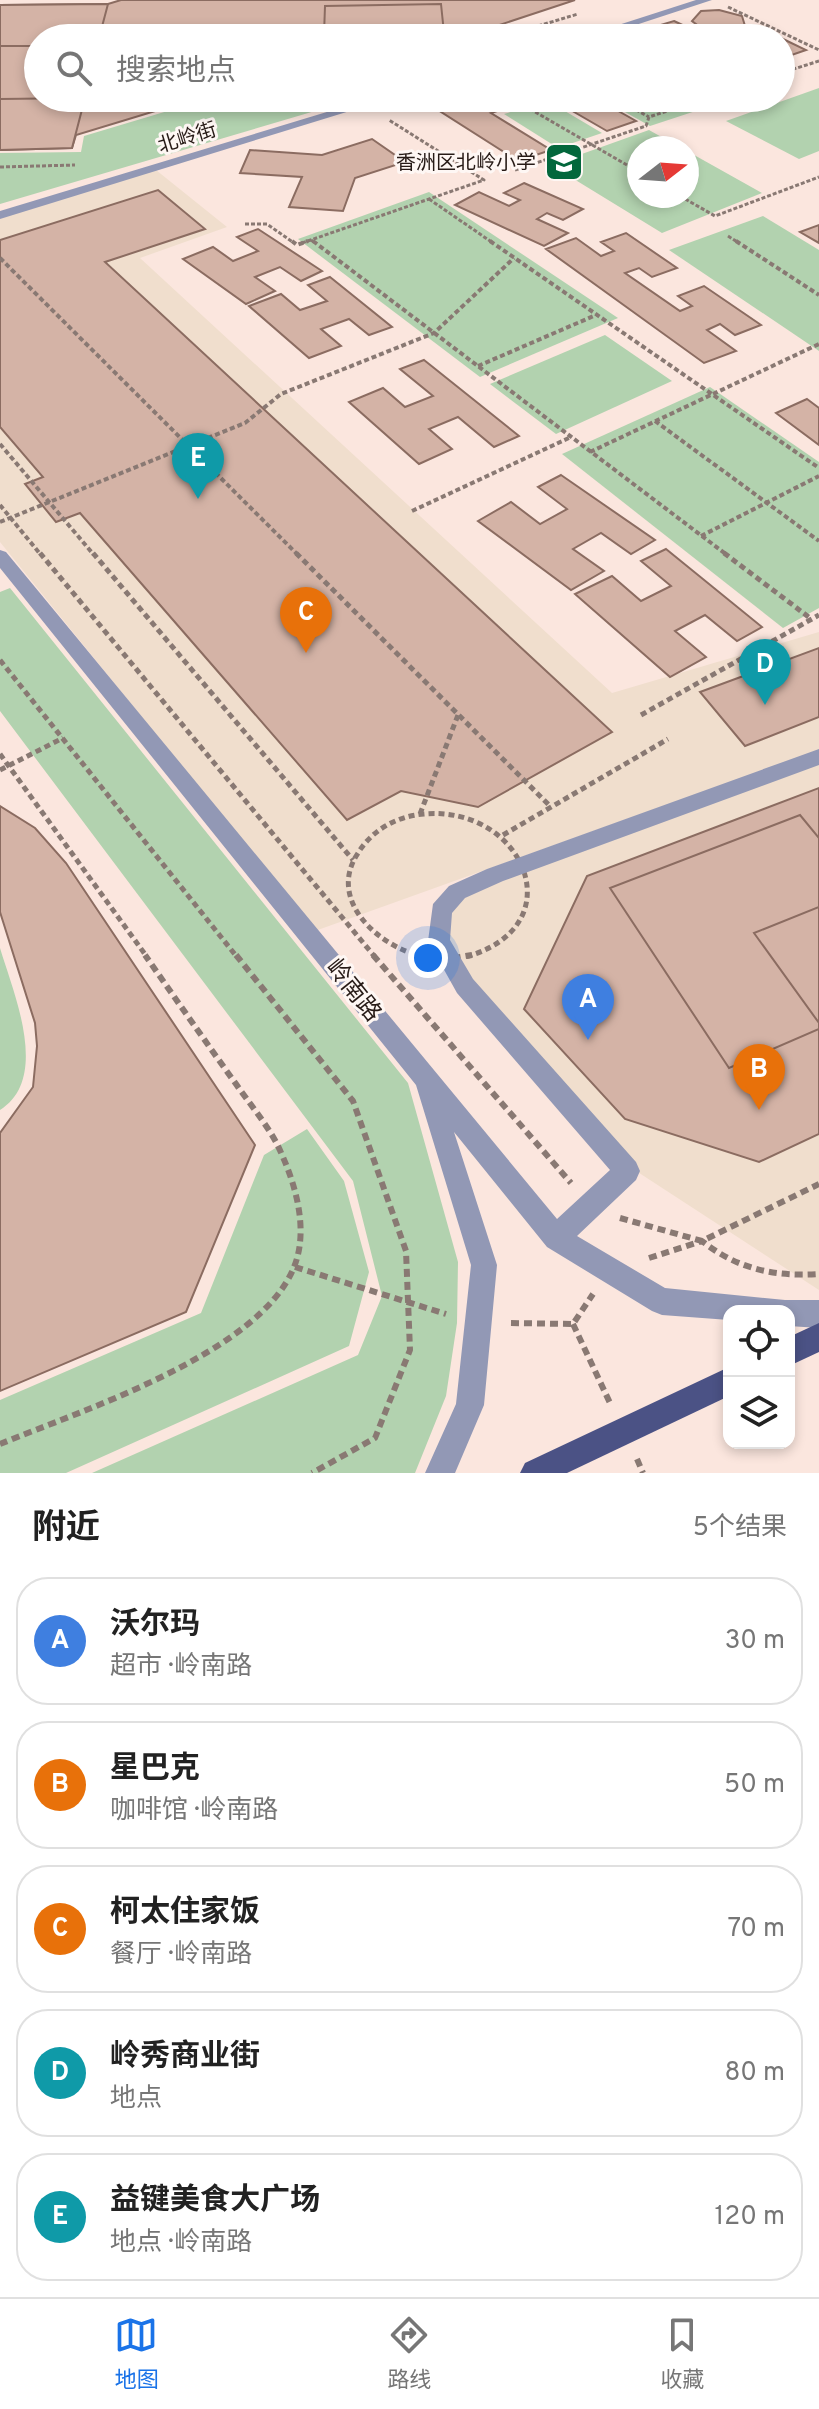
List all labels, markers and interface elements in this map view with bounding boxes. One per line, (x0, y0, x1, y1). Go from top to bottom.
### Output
search box (24, 24, 795, 112)
icon: search (52, 46, 96, 90)
text: 搜索地点 (116, 54, 236, 91)
street label: 北岭街 (155, 118, 220, 160)
north arrow (627, 136, 699, 208)
school or university icon: 香洲区北岭小学 (543, 141, 585, 183)
place label: 香洲区北岭小学 (396, 151, 536, 177)
pin: E (172, 433, 224, 499)
pin: C (280, 587, 332, 653)
pin: D (739, 639, 791, 705)
your location (408, 938, 448, 978)
street label: 岭南路 (318, 954, 387, 1029)
pin: A (562, 974, 614, 1040)
pin: B (733, 1044, 785, 1110)
map controls (723, 1305, 795, 1449)
button: locate (723, 1305, 795, 1377)
button: layers (723, 1377, 795, 1449)
text: 附近 (32, 1508, 100, 1551)
text: 5个结果 (693, 1512, 787, 1545)
text: 沃尔玛 (110, 1607, 200, 1644)
text: A (51, 1625, 69, 1658)
text: 30 m (725, 1625, 785, 1658)
text: 超市 · 岭南路 (110, 1651, 252, 1684)
text: 星巴克 (110, 1751, 200, 1788)
text: B (51, 1769, 69, 1802)
text: 50 m (724, 1769, 785, 1802)
text: 咖啡馆 · 岭南路 (110, 1795, 278, 1828)
text: 柯太住家饭 (110, 1895, 260, 1932)
text: C (52, 1913, 68, 1946)
text: 70 m (727, 1913, 785, 1946)
text: 餐厅 · 岭南路 (110, 1939, 252, 1972)
text: 岭秀商业街 (110, 2039, 260, 2076)
text: D (51, 2057, 69, 2090)
text: 80 m (725, 2057, 785, 2090)
text: 地点 (110, 2083, 162, 2116)
text: 益键美食大广场 (110, 2183, 320, 2220)
text: E (52, 2201, 68, 2234)
text: 120 m (715, 2201, 785, 2234)
text: 地点 · 岭南路 (110, 2227, 252, 2260)
tab: 地图 (114, 2313, 159, 2395)
tab: 路线 (387, 2313, 432, 2395)
tab: 收藏 (660, 2313, 705, 2395)

